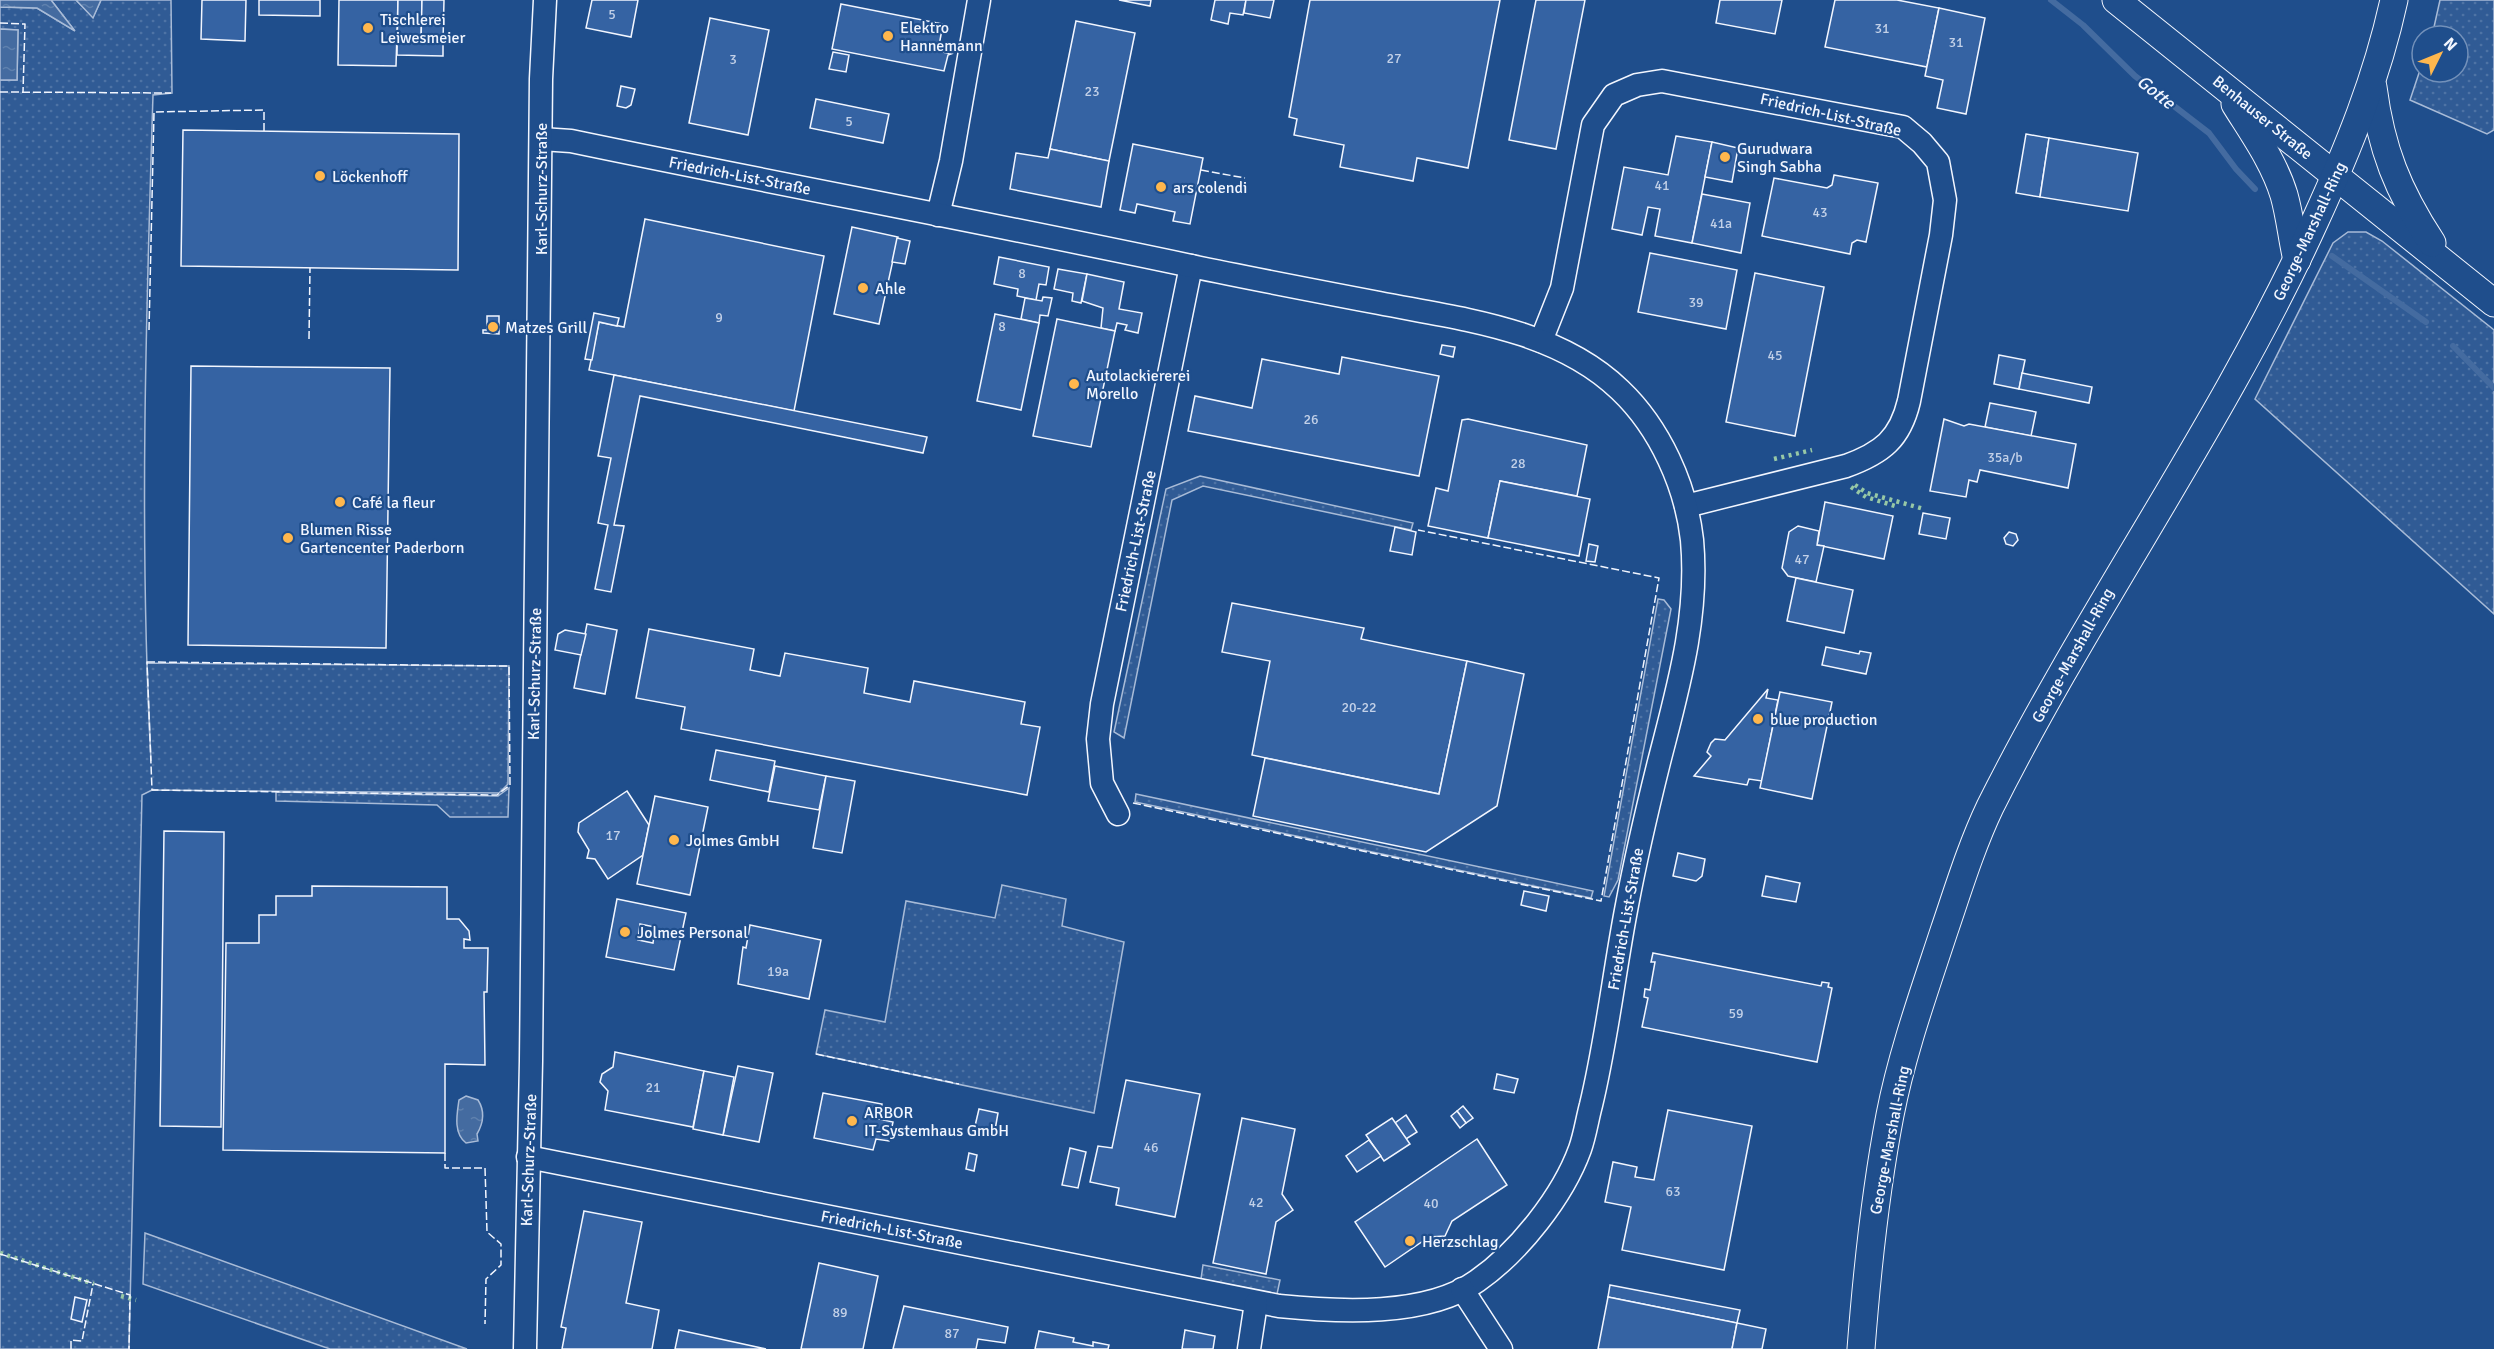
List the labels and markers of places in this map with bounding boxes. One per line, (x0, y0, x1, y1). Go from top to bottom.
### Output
place label: Tischlerei Leiwesmeier (380, 10, 466, 48)
place label: Elektro Hannemann (900, 18, 983, 56)
marker: Tischlerei Leiwesmeier (361, 21, 375, 35)
marker: Elektro Hannemann (881, 29, 895, 43)
place label: Gurudwara Singh Sabha (1737, 139, 1822, 177)
marker: Gurudwara Singh Sabha (1718, 150, 1732, 164)
place label: Löckenhoff (332, 167, 408, 187)
marker: Löckenhoff (313, 169, 327, 183)
place label: ars colendi (1173, 178, 1247, 198)
marker: ars colendi (1154, 180, 1168, 194)
place label: Ahle (875, 279, 906, 299)
marker: Ahle (856, 281, 870, 295)
place label: Matzes Grill (505, 318, 587, 338)
marker: Matzes Grill (486, 320, 500, 334)
place label: Autolackiererei Morello (1086, 366, 1190, 404)
marker: Autolackiererei Morello (1067, 377, 1081, 391)
place label: Café la fleur (352, 493, 435, 513)
marker: Café la fleur (333, 495, 347, 509)
place label: Blumen Risse Gartencenter Paderborn (300, 520, 464, 558)
marker: Blumen Risse Gartencenter Paderborn (281, 531, 295, 545)
place label: blue production (1770, 710, 1877, 730)
marker: blue production (1751, 712, 1765, 726)
place label: Jolmes GmbH (686, 831, 780, 851)
marker: Jolmes GmbH (667, 833, 681, 847)
place label: Jolmes Personal (637, 923, 748, 943)
marker: Jolmes Personal (618, 925, 632, 939)
place label: ARBOR IT-Systemhaus GmbH (864, 1103, 1009, 1141)
marker: ARBOR IT-Systemhaus GmbH (845, 1114, 859, 1128)
place label: Herzschlag (1422, 1232, 1498, 1252)
marker: Herzschlag (1403, 1234, 1417, 1248)

